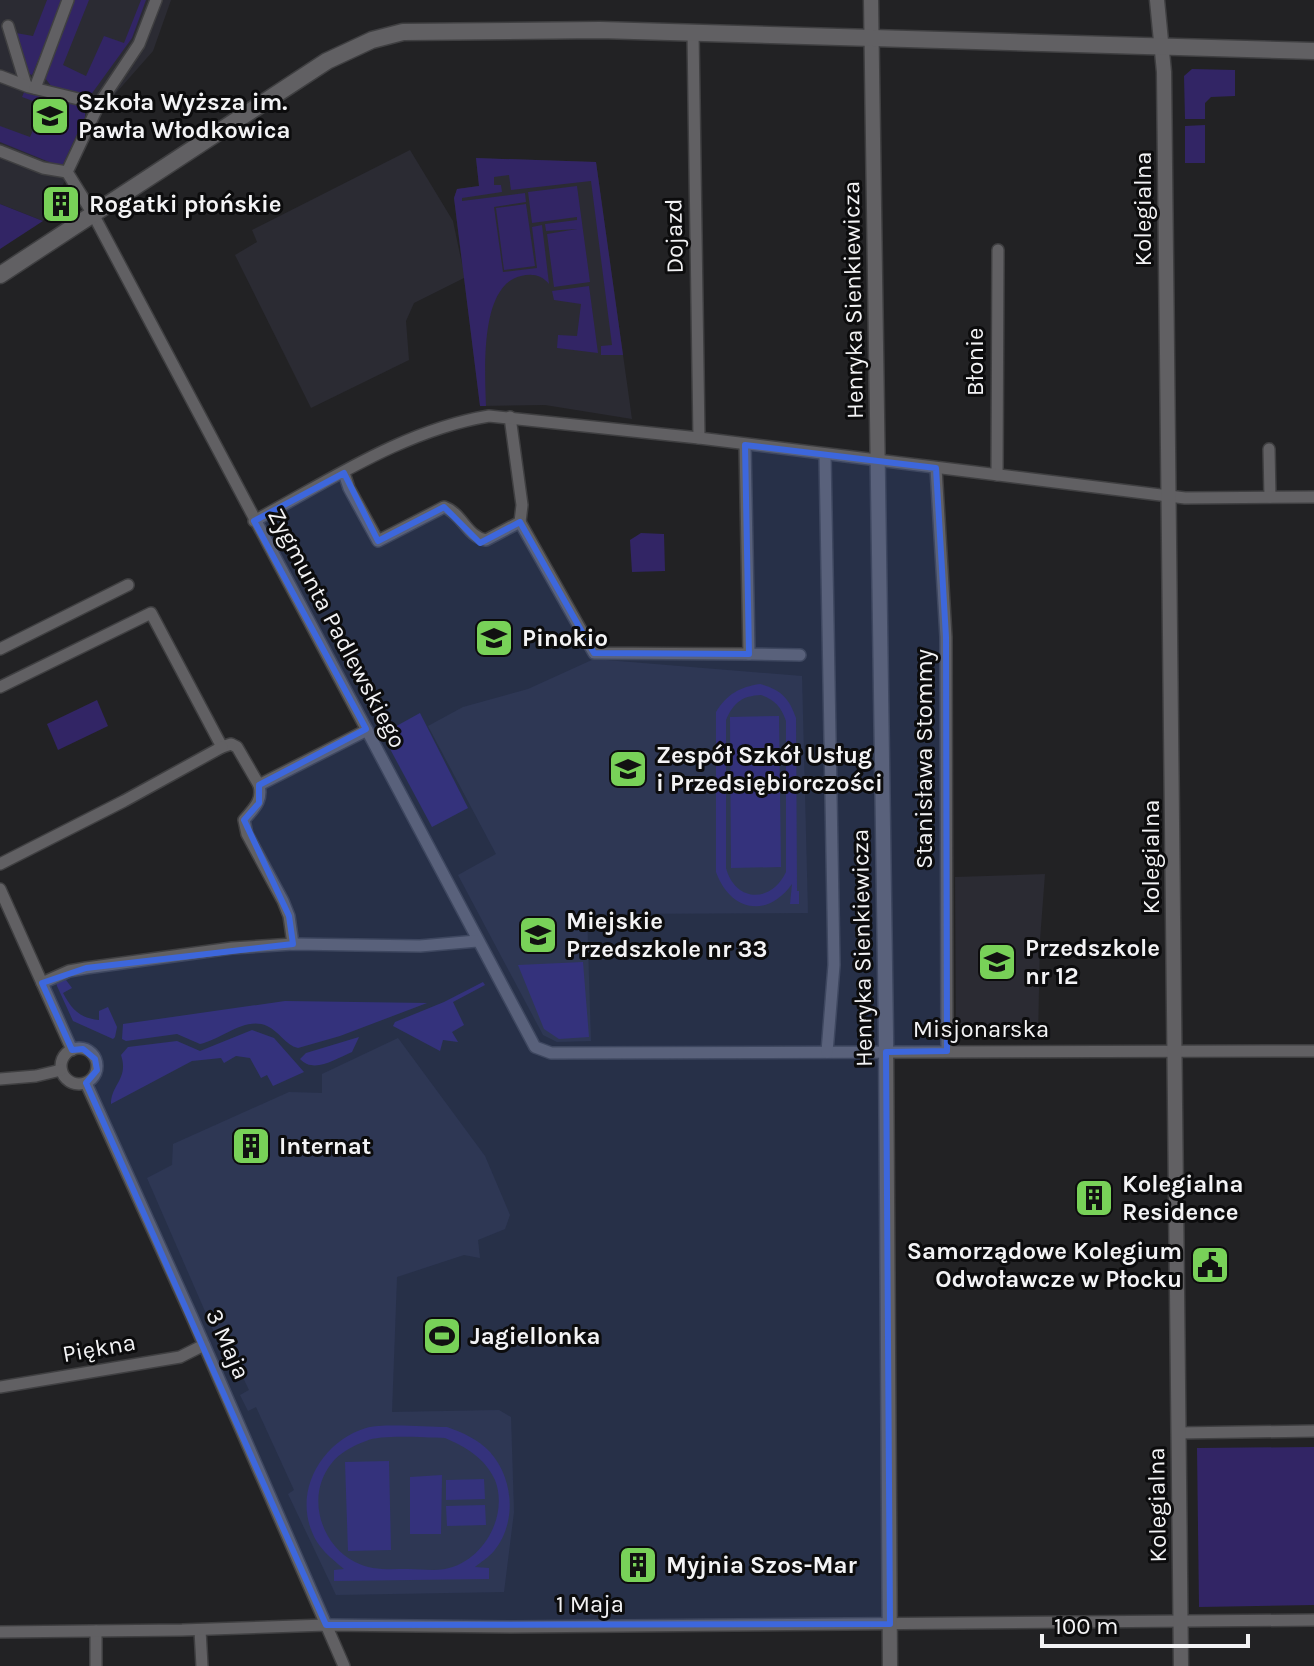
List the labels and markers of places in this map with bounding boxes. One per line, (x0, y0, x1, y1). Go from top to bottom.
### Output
place label: Szkoła Wyższa im. Pawła Włodkowica (78, 88, 291, 144)
school or university icon: Szkoła Wyższa im. Pawła Włodkowica (29, 95, 71, 137)
building icon: Rogatki płońskie (40, 183, 82, 225)
place label: Rogatki płońskie (89, 190, 282, 218)
school or university icon: Pinokio (473, 617, 515, 659)
place label: Pinokio (522, 624, 608, 652)
place label: Zespół Szkół Usług i Przedsiębiorczości (656, 741, 883, 797)
school or university icon: Zespół Szkół Usług i Przedsiębiorczości (607, 748, 649, 790)
place label: Miejskie Przedszkole nr 33 (566, 907, 767, 963)
school or university icon: Miejskie Przedszkole nr 33 (517, 914, 559, 956)
place label: Przedszkole nr 12 (1025, 934, 1160, 990)
school or university icon: Przedszkole nr 12 (976, 941, 1018, 983)
building icon: Internat (230, 1125, 272, 1167)
place label: Internat (279, 1132, 371, 1160)
place label: Kolegialna Residence (1122, 1170, 1244, 1226)
building icon: Kolegialna Residence (1073, 1177, 1115, 1219)
place label: Samorządowe Kolegium Odwoławcze w Płocku (907, 1237, 1182, 1293)
public building icon: Samorządowe Kolegium Odwoławcze w Płocku (1189, 1244, 1231, 1286)
sports icon: Jagiellonka (421, 1315, 463, 1357)
place label: Jagiellonka (470, 1322, 601, 1350)
building icon: Myjnia Szos-Mar (617, 1544, 659, 1586)
place label: Myjnia Szos-Mar (666, 1551, 857, 1579)

